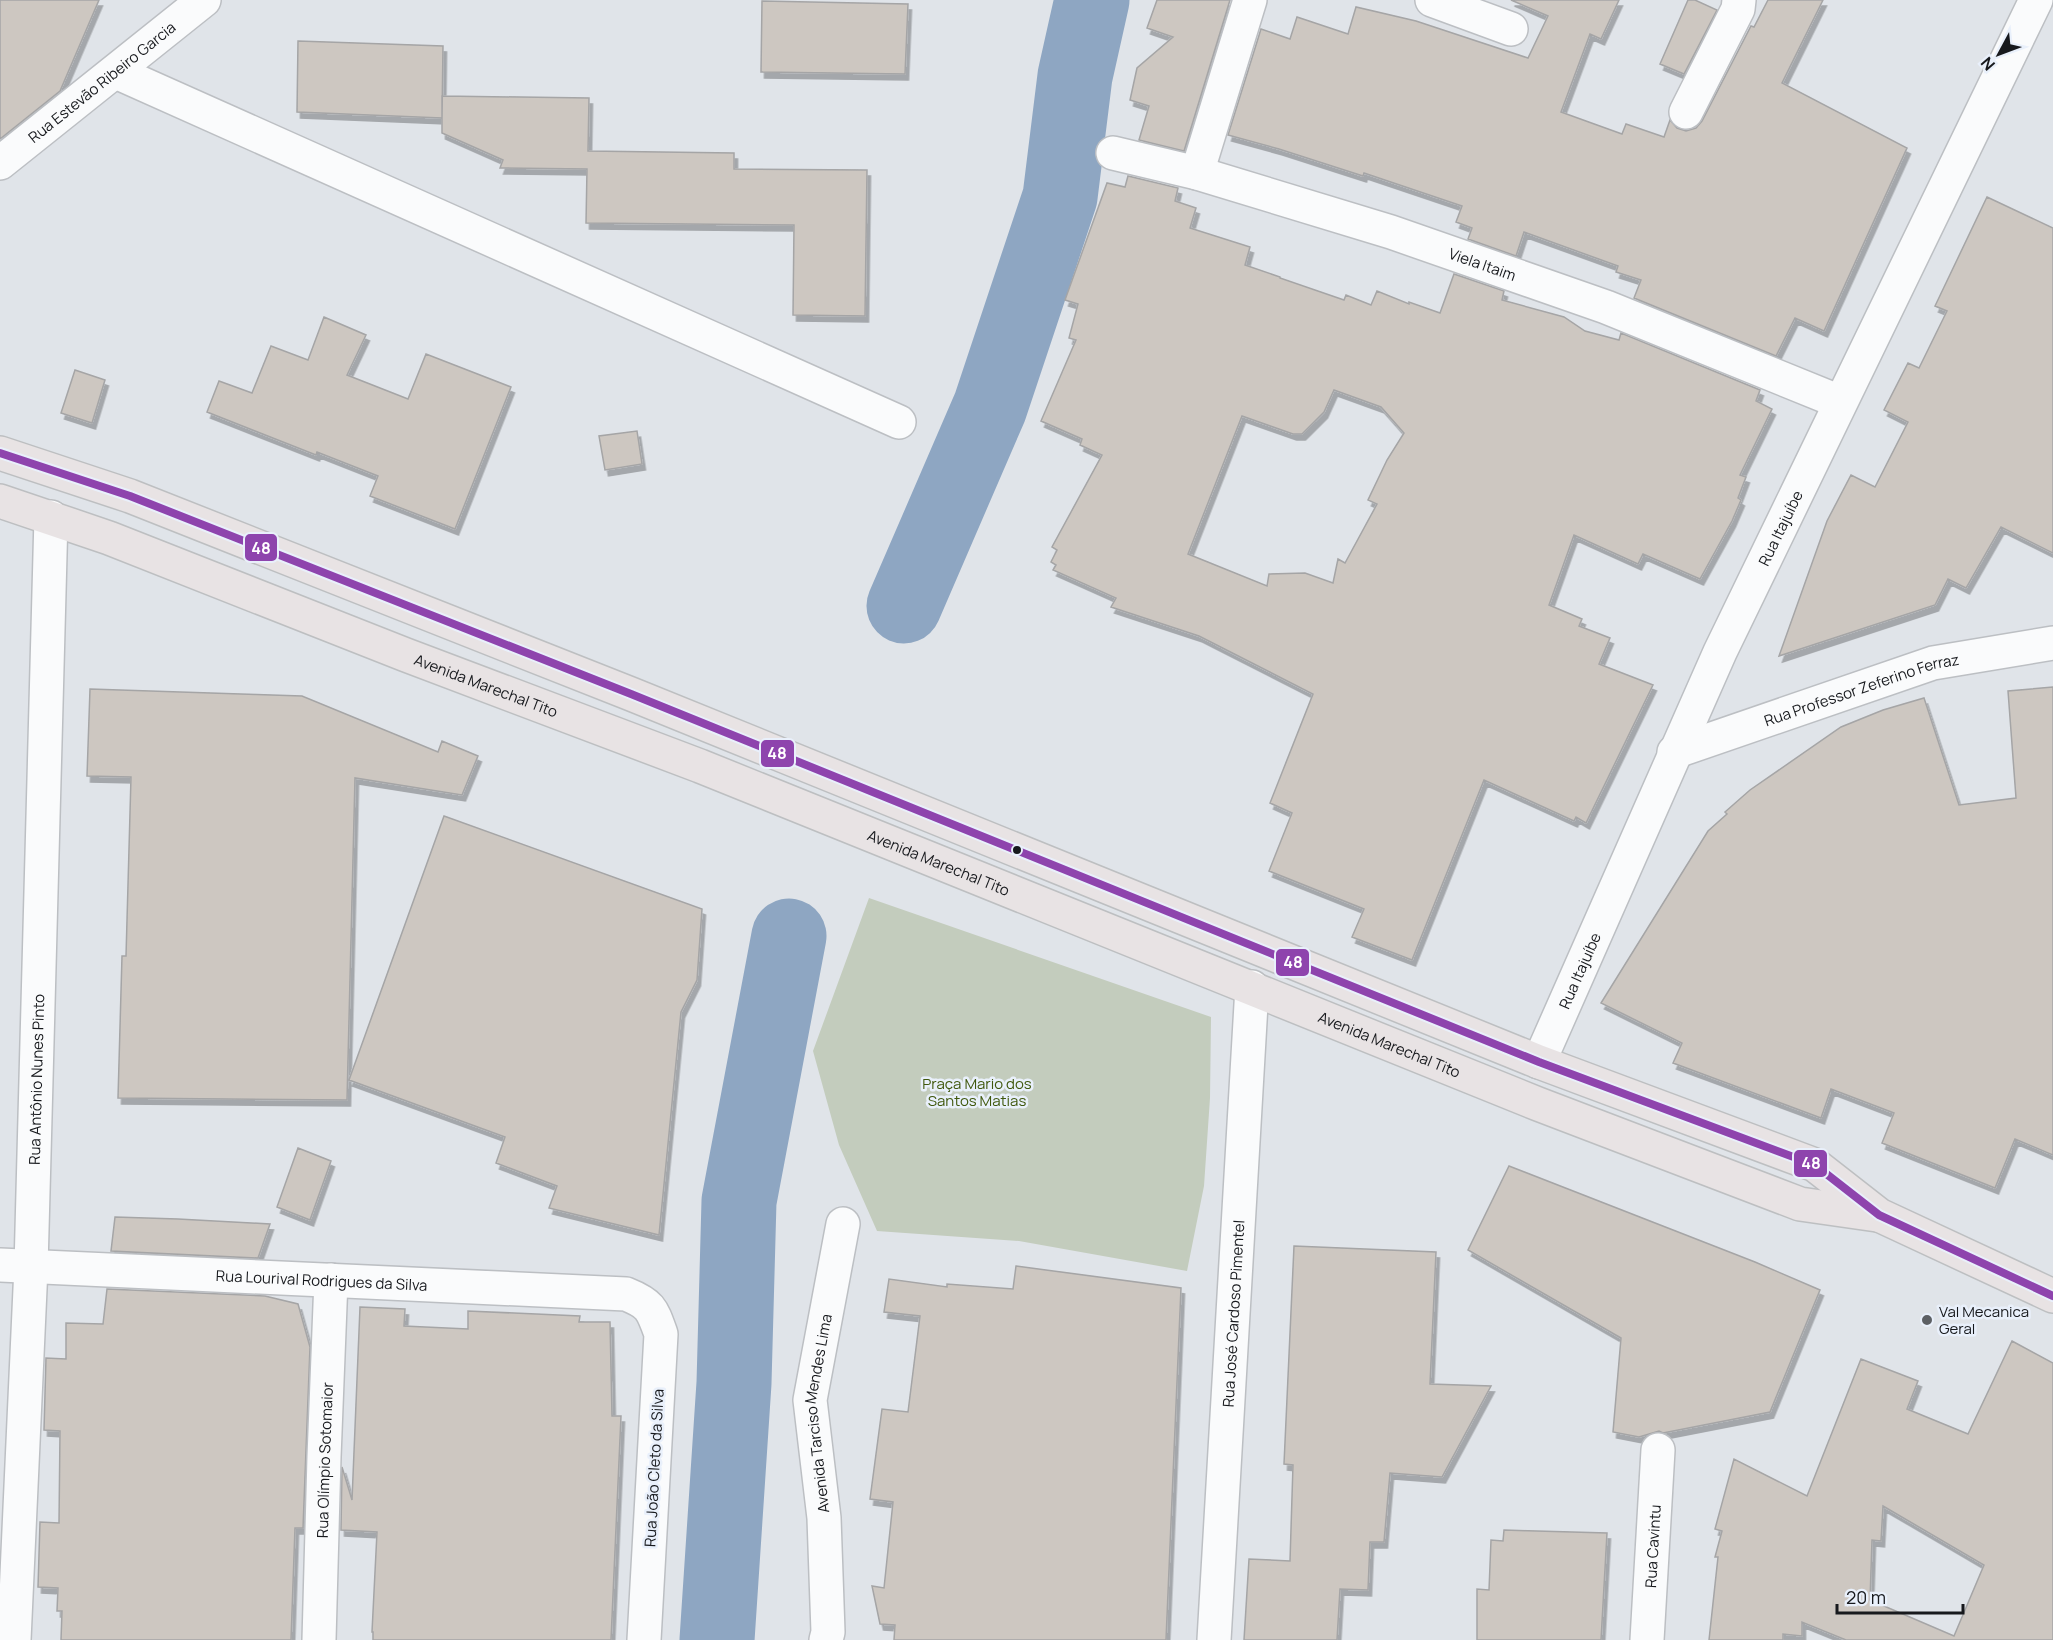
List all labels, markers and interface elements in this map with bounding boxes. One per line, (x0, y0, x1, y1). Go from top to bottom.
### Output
street label: Rua Estevão Ribeiro Garcia (23, 16, 180, 147)
north arrow (1969, 24, 2029, 84)
text: N (1976, 52, 2000, 75)
street label: Viela Itaim (1446, 242, 1519, 285)
street label: Rua Itajuíbe (1753, 487, 1807, 569)
line badge: 48 (244, 533, 278, 562)
text: 48 (251, 537, 271, 559)
street label: Rua Professor Zeferino Ferraz (1761, 648, 1961, 731)
street label: Avenida Marechal Tito (412, 649, 561, 722)
line badge: 48 (760, 739, 795, 768)
text: 48 (767, 742, 787, 764)
street label: Avenida Marechal Tito (865, 824, 1013, 900)
unlabelled marker (1011, 844, 1023, 856)
street label: Rua Itajuíbe (1553, 929, 1606, 1012)
line badge: 48 (1275, 948, 1310, 977)
text: 48 (1283, 951, 1303, 973)
street label: Rua Antônio Nunes Pinto (23, 994, 49, 1165)
street label: Avenida Marechal Tito (1315, 1006, 1464, 1082)
park label: Praça Mario dos Santos Matias (922, 1073, 1032, 1111)
line badge: 48 (1793, 1149, 1828, 1178)
text: 48 (1801, 1152, 1821, 1174)
street label: Rua José Cardoso Pimentel (1217, 1219, 1249, 1408)
street label: Rua Lourival Rodrigues da Silva (215, 1265, 428, 1295)
place label: Val Mecanica Geral (1939, 1301, 2029, 1339)
street label: Avenida Tarciso Mendes Lima (799, 1312, 836, 1514)
marker: Val Mecanica Geral (1920, 1313, 1934, 1327)
street label: Rua Olímpio Sotomaior (311, 1381, 337, 1538)
street label: Rua João Cleto da Silva (639, 1388, 669, 1548)
street label: Rua Cavintu (1640, 1504, 1665, 1588)
scale bar (1837, 1577, 1963, 1615)
text: 20 m (1846, 1585, 1886, 1609)

